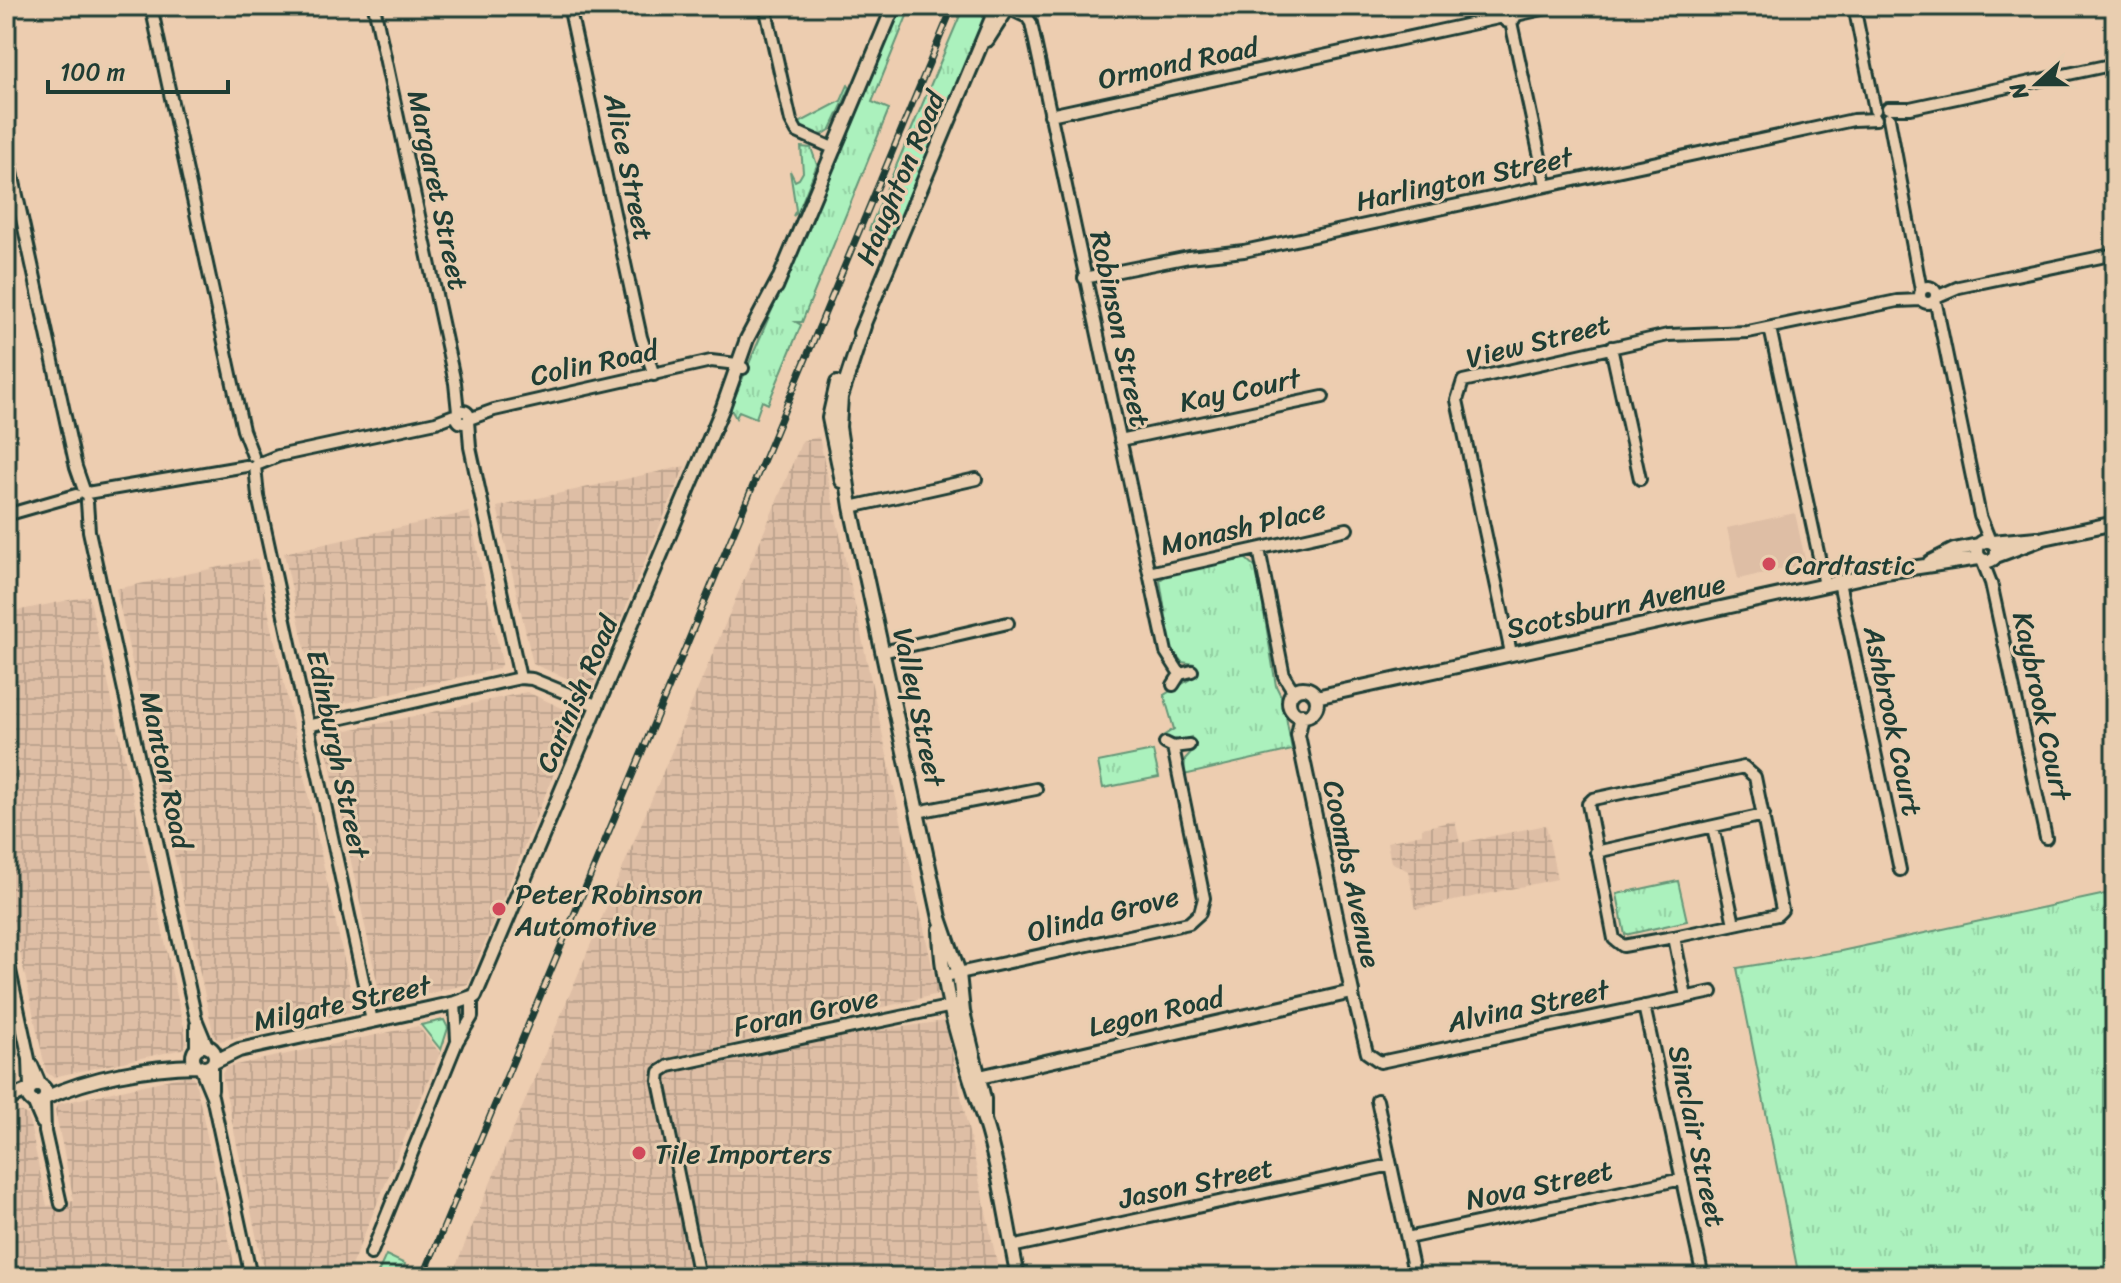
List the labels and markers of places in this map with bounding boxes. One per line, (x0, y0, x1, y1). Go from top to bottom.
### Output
place label: Cardtastic (1785, 540, 1915, 589)
marker: Cardtastic (1760, 555, 1778, 573)
place label: Peter Robinson Automotive (514, 869, 703, 950)
marker: Peter Robinson Automotive (490, 900, 508, 918)
place label: Tile Importers (655, 1129, 832, 1178)
marker: Tile Importers (630, 1144, 648, 1162)

